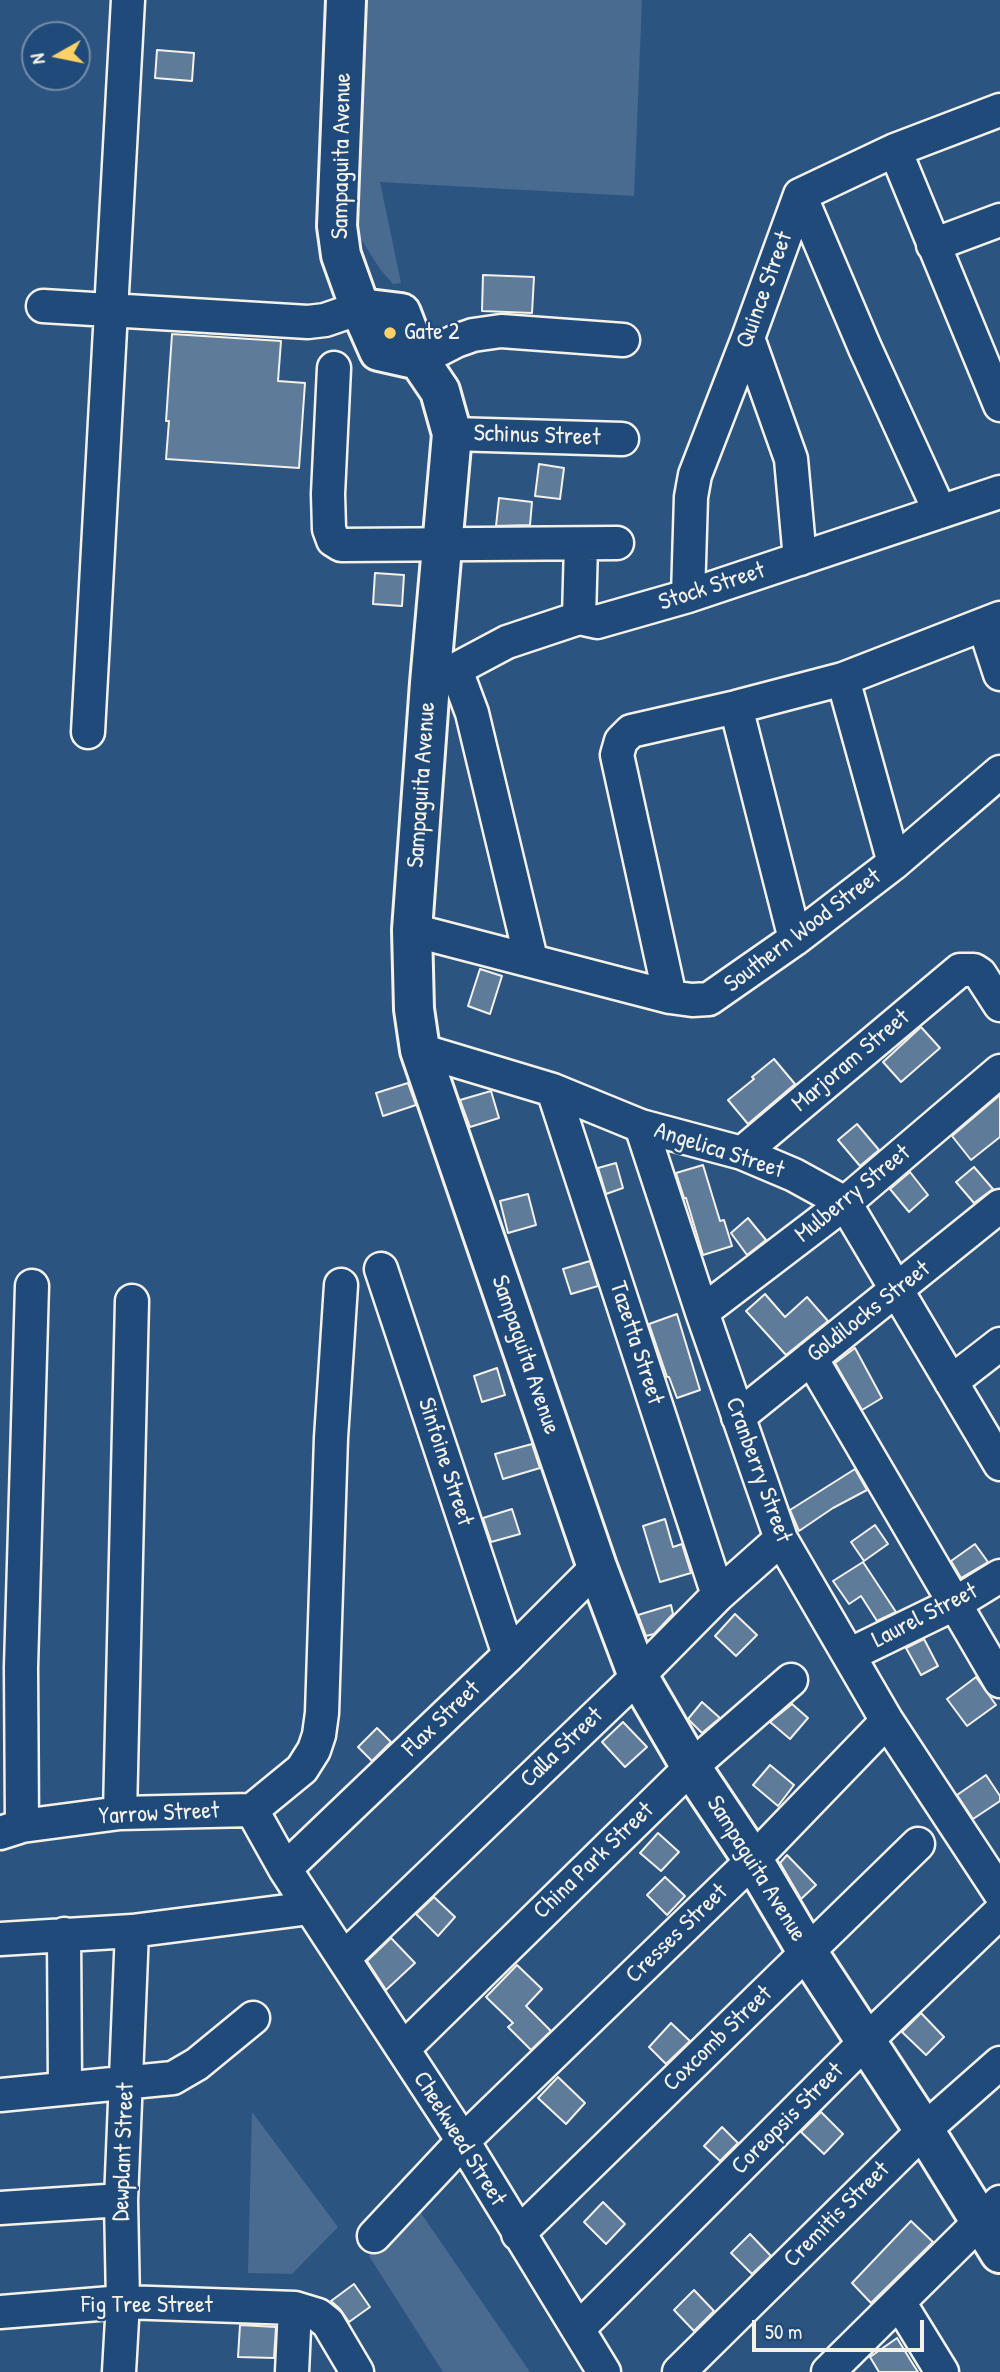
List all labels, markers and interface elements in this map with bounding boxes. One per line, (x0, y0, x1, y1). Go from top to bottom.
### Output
north arrow (21, 21, 91, 91)
text: N (24, 52, 51, 66)
street label: Sampaguita Avenue (326, 73, 358, 239)
street label: Quince Street (731, 228, 799, 352)
place label: Gate 2 (404, 319, 459, 347)
marker: Gate 2 (382, 325, 398, 341)
street label: Schinus Street (473, 419, 601, 453)
street label: Stock Street (655, 556, 769, 618)
street label: Sampaguita Avenue (402, 701, 442, 869)
street label: Southern Wood Street (719, 863, 887, 999)
street label: Marjoram Street (786, 1003, 916, 1119)
street label: Angelica Street (651, 1116, 787, 1186)
street label: Mulberry Street (790, 1139, 916, 1249)
street label: Goldilocks Street (802, 1255, 936, 1369)
street label: Sampaguita Avenue (484, 1272, 566, 1438)
street label: Tazetta Street (603, 1278, 669, 1408)
street label: Sinfoine Street (411, 1394, 479, 1530)
street label: Cranberry Street (718, 1394, 798, 1546)
street label: Laurel Street (867, 1577, 983, 1655)
street label: Flax Street (397, 1675, 487, 1763)
street label: Calla Street (515, 1702, 609, 1794)
street label: Sampaguita Avenue (700, 1791, 812, 1947)
street label: Yarrow Street (98, 1796, 220, 1832)
street label: China Park Street (528, 1796, 660, 1926)
street label: Cresses Street (620, 1878, 734, 1990)
street label: Coxcomb Street (658, 1980, 778, 2098)
street label: Coreopsis Street (726, 2057, 850, 2181)
street label: Cheekweed Street (406, 2066, 512, 2212)
street label: Dewplant Street (107, 2082, 141, 2222)
street label: Cremitis Street (778, 2156, 896, 2274)
street label: Fig Tree Street (81, 2292, 213, 2320)
scale bar (755, 2306, 926, 2350)
text: 50 m (765, 2317, 802, 2346)

